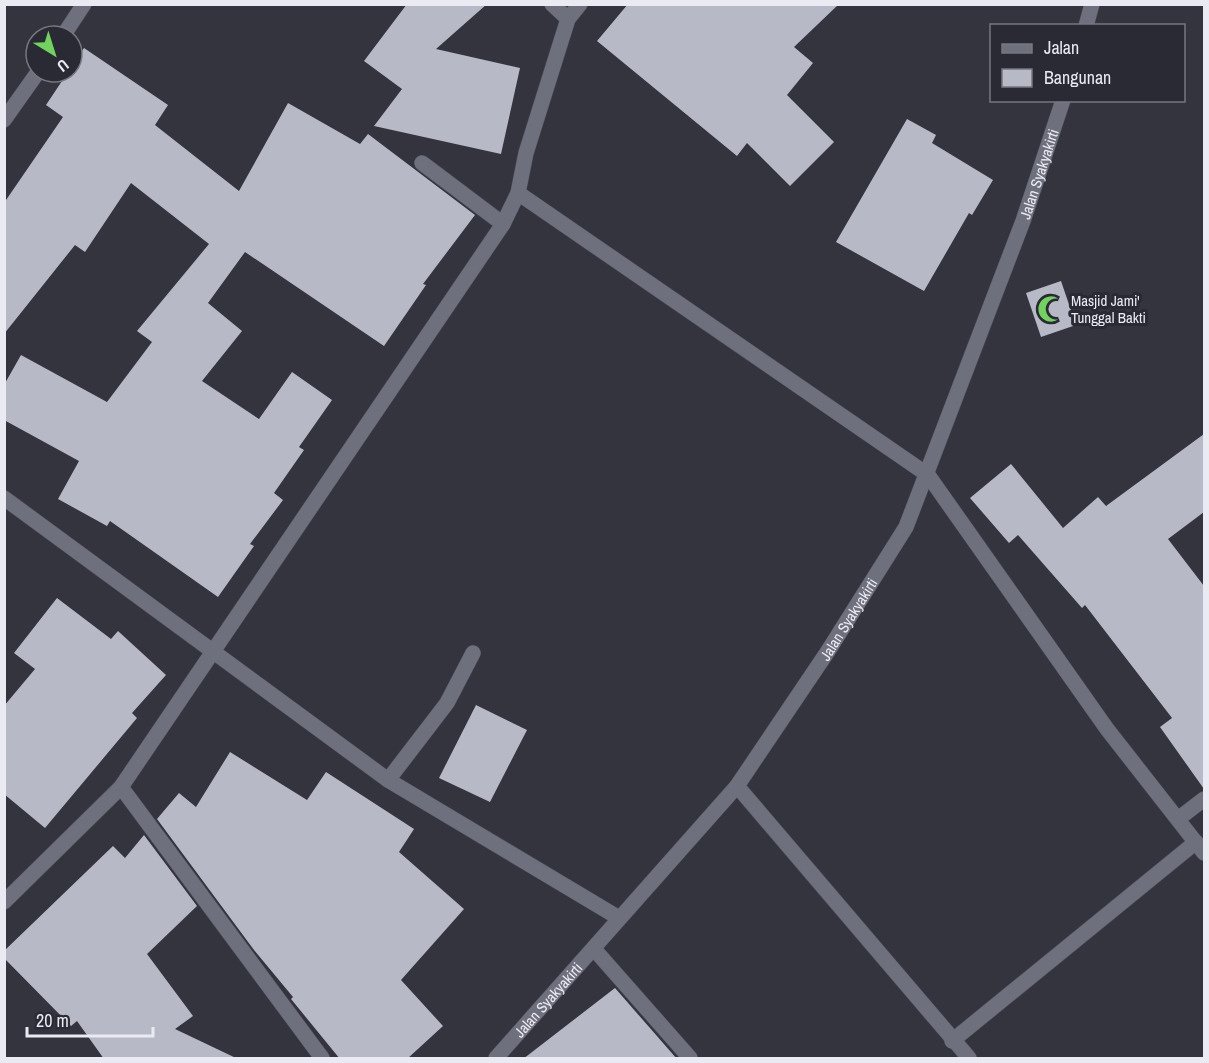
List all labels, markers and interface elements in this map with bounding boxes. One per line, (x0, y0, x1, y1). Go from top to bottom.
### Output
north arrow (24, 24, 84, 84)
legend (990, 24, 1185, 102)
text: Jalan (1044, 35, 1079, 60)
text: U (53, 54, 74, 77)
text: Bangunan (1044, 65, 1111, 90)
street label: Jalan Syakyakirti (1014, 126, 1063, 222)
place label: Masjid Jami' Tunggal Bakti (1071, 290, 1146, 328)
mosque icon: Masjid Jami' Tunggal Bakti (1036, 294, 1066, 324)
street label: Jalan Syakyakirti (814, 574, 882, 664)
street label: Jalan Syakyakirti (509, 958, 587, 1042)
scale bar (27, 1000, 153, 1038)
text: 20 m (36, 1008, 69, 1033)

